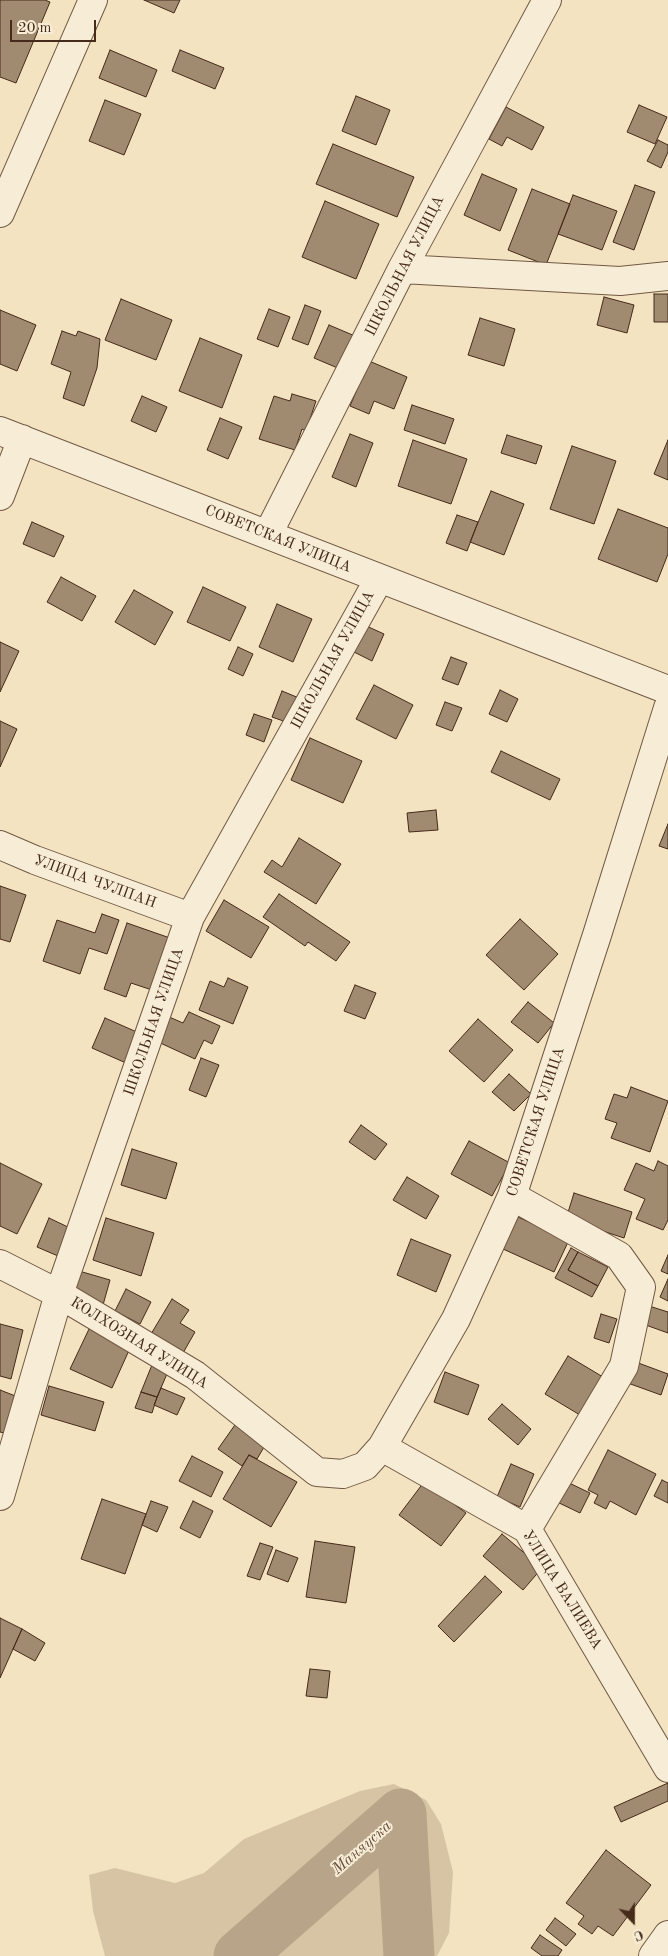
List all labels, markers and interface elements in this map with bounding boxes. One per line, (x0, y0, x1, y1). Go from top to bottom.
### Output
scale bar (12, 10, 99, 42)
text: 20 m (18, 21, 52, 36)
street label: ШКОЛЬНАЯ УЛИЦА (362, 193, 448, 339)
street label: СОВЕТСКАЯ УЛИЦА (202, 501, 354, 577)
street label: ШКОЛЬНАЯ УЛИЦА (287, 588, 379, 732)
street label: УЛИЦА ЧУЛПАН (31, 851, 159, 913)
street label: ШКОЛЬНАЯ УЛИЦА (120, 946, 188, 1098)
street label: СОВЕТСКАЯ УЛИЦА (503, 1045, 569, 1199)
street label: КОЛХОЗНАЯ УЛИЦА (67, 1293, 211, 1393)
street label: УЛИЦА ВАЛИЕВА (518, 1527, 606, 1653)
water label: Маняуска (328, 1817, 396, 1879)
north arrow (608, 1896, 658, 1946)
text: С (632, 1927, 646, 1943)

